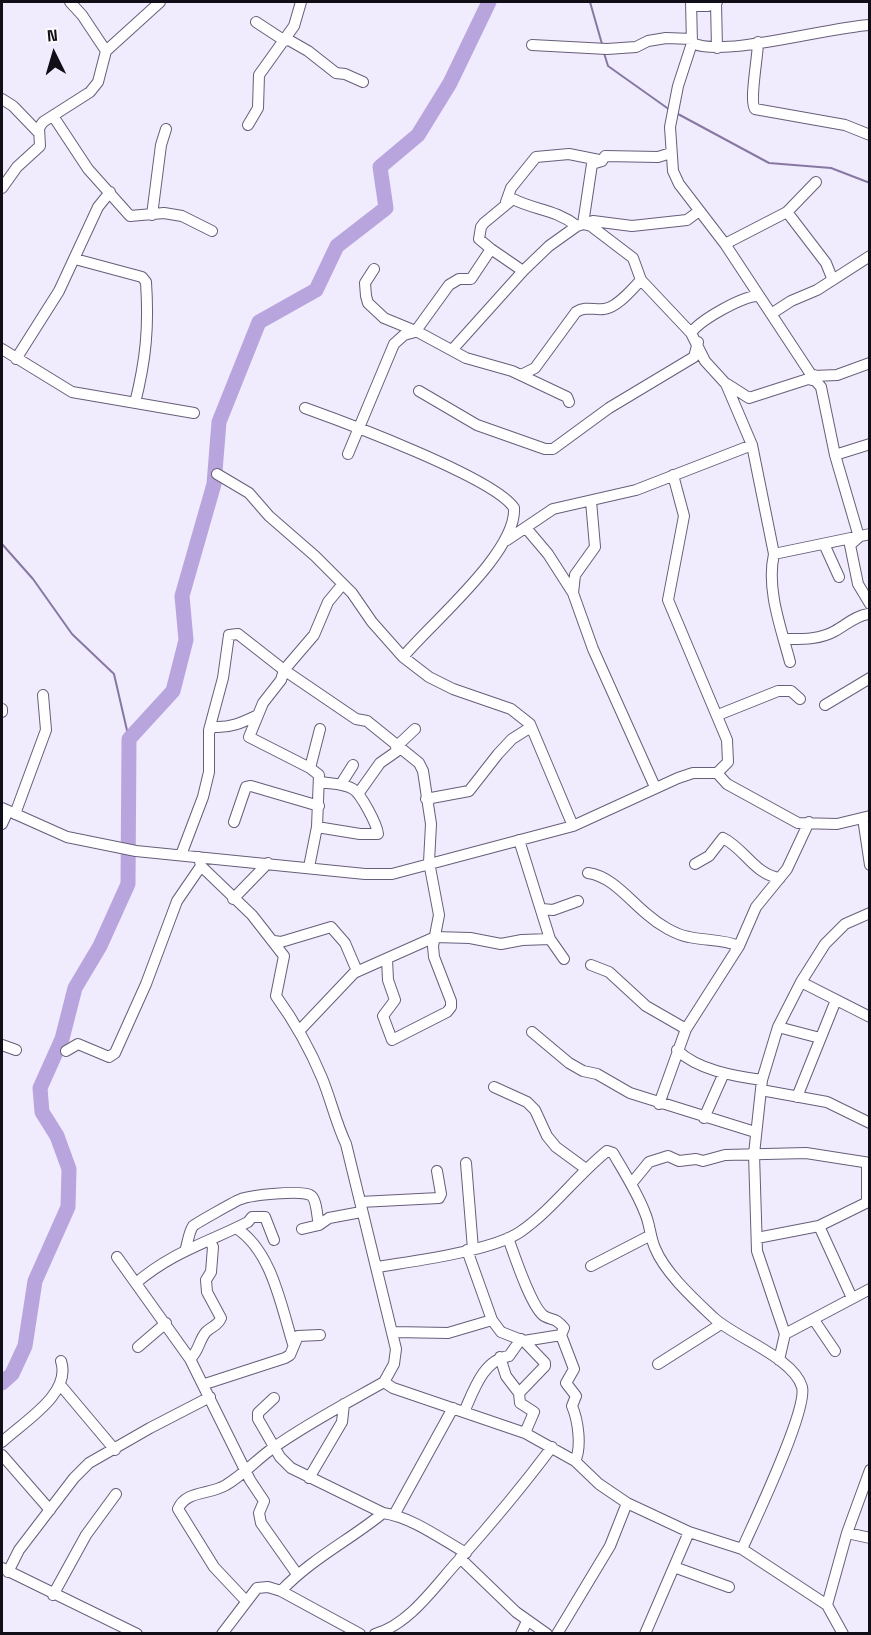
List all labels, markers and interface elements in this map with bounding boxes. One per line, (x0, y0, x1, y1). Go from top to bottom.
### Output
north arrow (24, 24, 84, 84)
text: N (46, 25, 59, 46)

